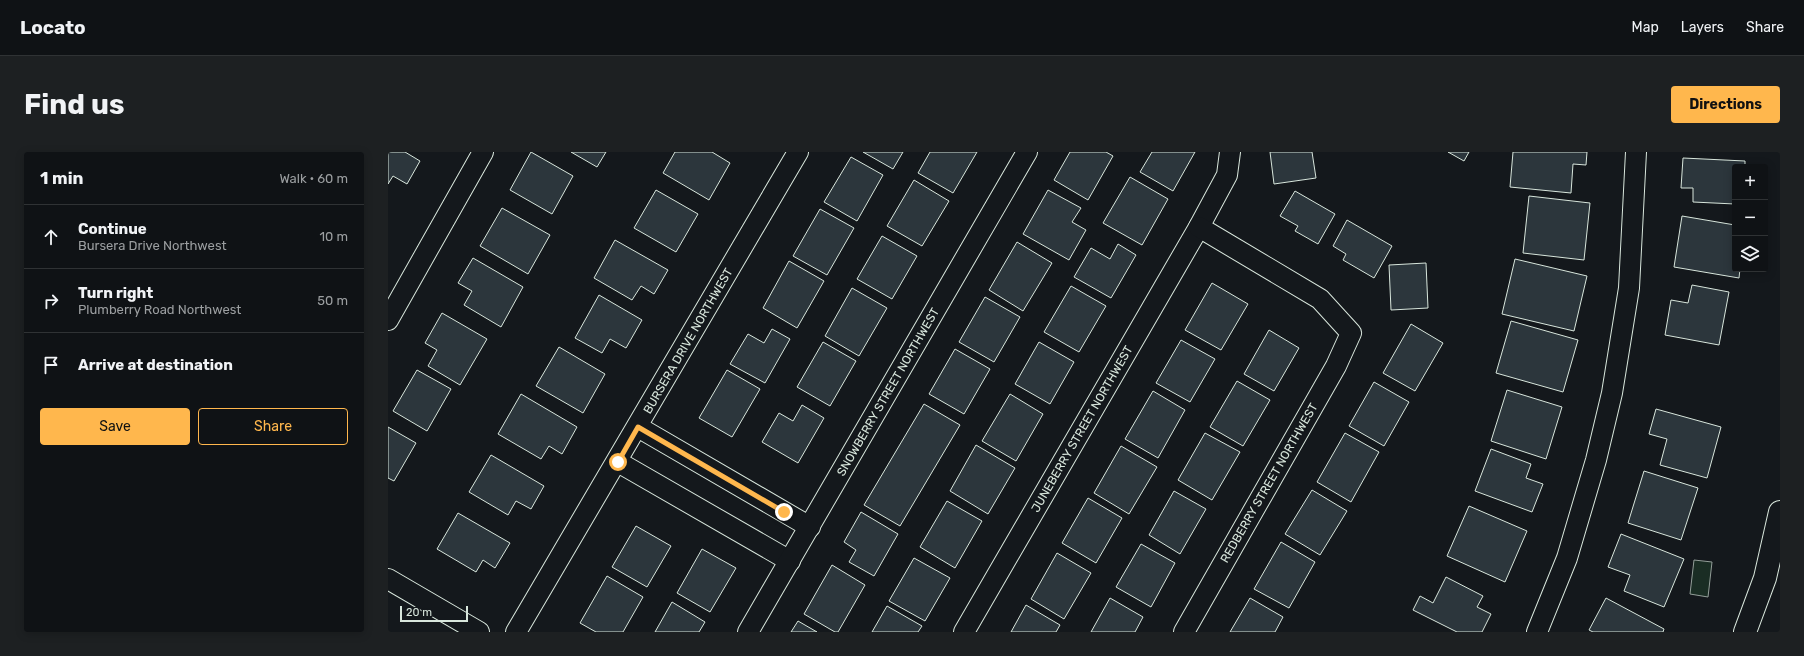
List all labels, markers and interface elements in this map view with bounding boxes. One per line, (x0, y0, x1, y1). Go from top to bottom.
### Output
text: Locato (20, 16, 86, 39)
text: Map (1632, 19, 1659, 36)
text: Layers (1681, 19, 1724, 36)
text: Share (1746, 19, 1784, 36)
button: Directions (1671, 86, 1780, 123)
text: Find us (24, 88, 124, 121)
map controls (1732, 164, 1768, 272)
button: + (1732, 164, 1768, 200)
text: 1 min (40, 168, 83, 188)
text: Walk · 60 m (279, 171, 348, 186)
button: − (1732, 200, 1768, 236)
text: Continue (78, 220, 147, 238)
icon: ahead (40, 226, 62, 248)
text: 10 m (319, 229, 348, 244)
button: layers (1732, 236, 1768, 272)
text: Bursera Drive Northwest (78, 238, 227, 253)
street label: BURSERA DRIVE NORTHWEST (640, 266, 736, 416)
text: Turn right (78, 284, 153, 302)
icon: right (40, 290, 62, 312)
text: 50 m (317, 293, 348, 308)
text: Plumberry Road Northwest (78, 302, 241, 317)
street label: SNOWBERRY STREET NORTHWEST (834, 305, 942, 479)
street label: JUNEBERRY STREET NORTHWEST (1028, 343, 1136, 515)
icon: arrive (40, 354, 62, 376)
text: Arrive at destination (78, 356, 233, 374)
street label: REDBERRY STREET NORTHWEST (1218, 401, 1321, 565)
button: Save (40, 408, 190, 445)
button: Share (198, 408, 348, 445)
route start (609, 453, 627, 471)
route end (775, 503, 793, 521)
scale bar (400, 604, 468, 623)
text: 20 m (406, 606, 432, 619)

